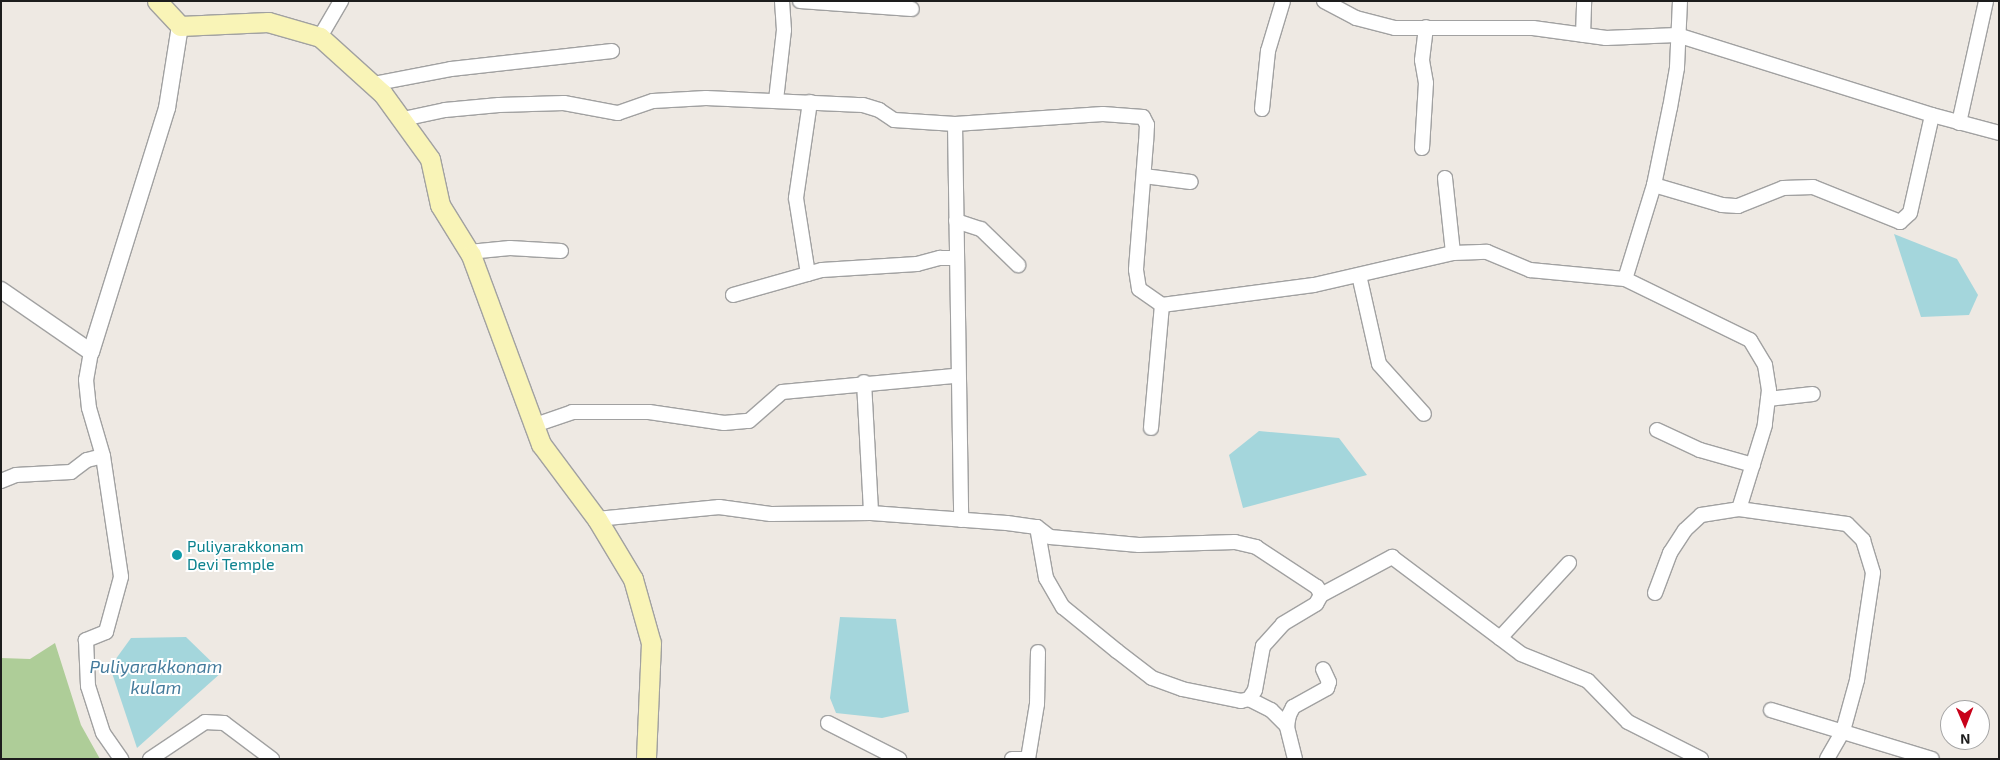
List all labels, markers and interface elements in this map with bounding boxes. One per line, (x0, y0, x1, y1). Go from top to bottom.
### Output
place label: Puliyarakkonam Devi Temple (187, 536, 304, 574)
marker: Puliyarakkonam Devi Temple (171, 549, 183, 561)
water label: Puliyarakkonam kulam (89, 656, 223, 699)
north arrow (1940, 700, 1990, 750)
text: N (1960, 731, 1970, 748)

